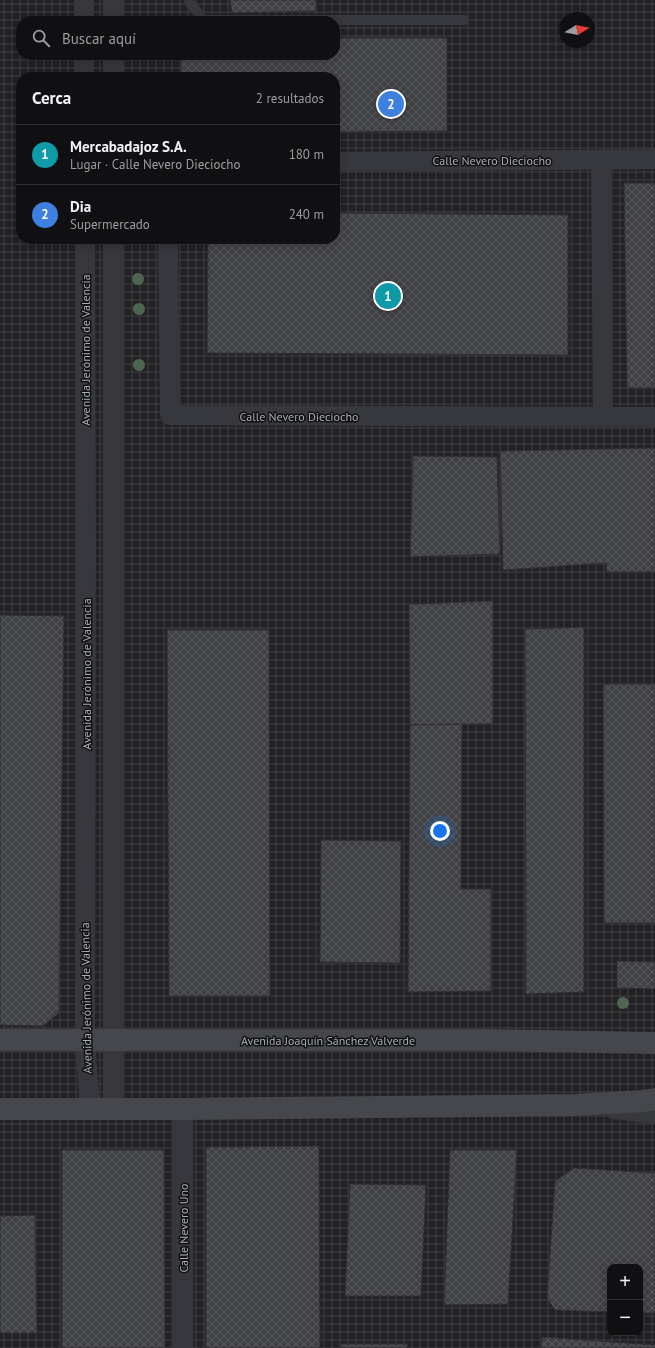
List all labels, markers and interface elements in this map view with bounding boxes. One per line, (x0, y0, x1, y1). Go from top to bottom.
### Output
north arrow (559, 12, 595, 48)
search box (16, 16, 340, 60)
icon: search (30, 27, 52, 49)
text: Buscar aquí (62, 29, 136, 48)
text: Cerca (32, 87, 71, 109)
pin: 2 (378, 89, 404, 119)
text: 2 resultados (256, 90, 324, 107)
text: Mercabadajoz S.A. (70, 137, 187, 156)
text: 1 (41, 146, 49, 163)
text: 180 m (289, 146, 324, 163)
street label: Calle Nevero Dieciocho (433, 153, 551, 168)
text: Lugar · Calle Nevero Dieciocho (70, 156, 240, 173)
text: Dia (70, 197, 91, 216)
text: 2 (41, 206, 49, 223)
text: 240 m (289, 206, 324, 223)
text: Supermercado (70, 216, 150, 233)
street label: Avenida Jerónimo de Valencia (78, 274, 93, 426)
pin: 1 (375, 281, 401, 311)
street label: Calle Nevero Dieciocho (240, 409, 358, 424)
street label: Avenida Jerónimo de Valencia (79, 598, 94, 750)
your location (430, 821, 450, 841)
street label: Avenida Jerónimo de Valencia (77, 922, 95, 1074)
street label: Avenida Joaquín Sánchez Valverde (241, 1033, 415, 1048)
street label: Calle Nevero Uno (176, 1183, 191, 1273)
map controls (607, 1264, 643, 1336)
button: + (607, 1264, 643, 1300)
button: − (607, 1300, 643, 1336)

